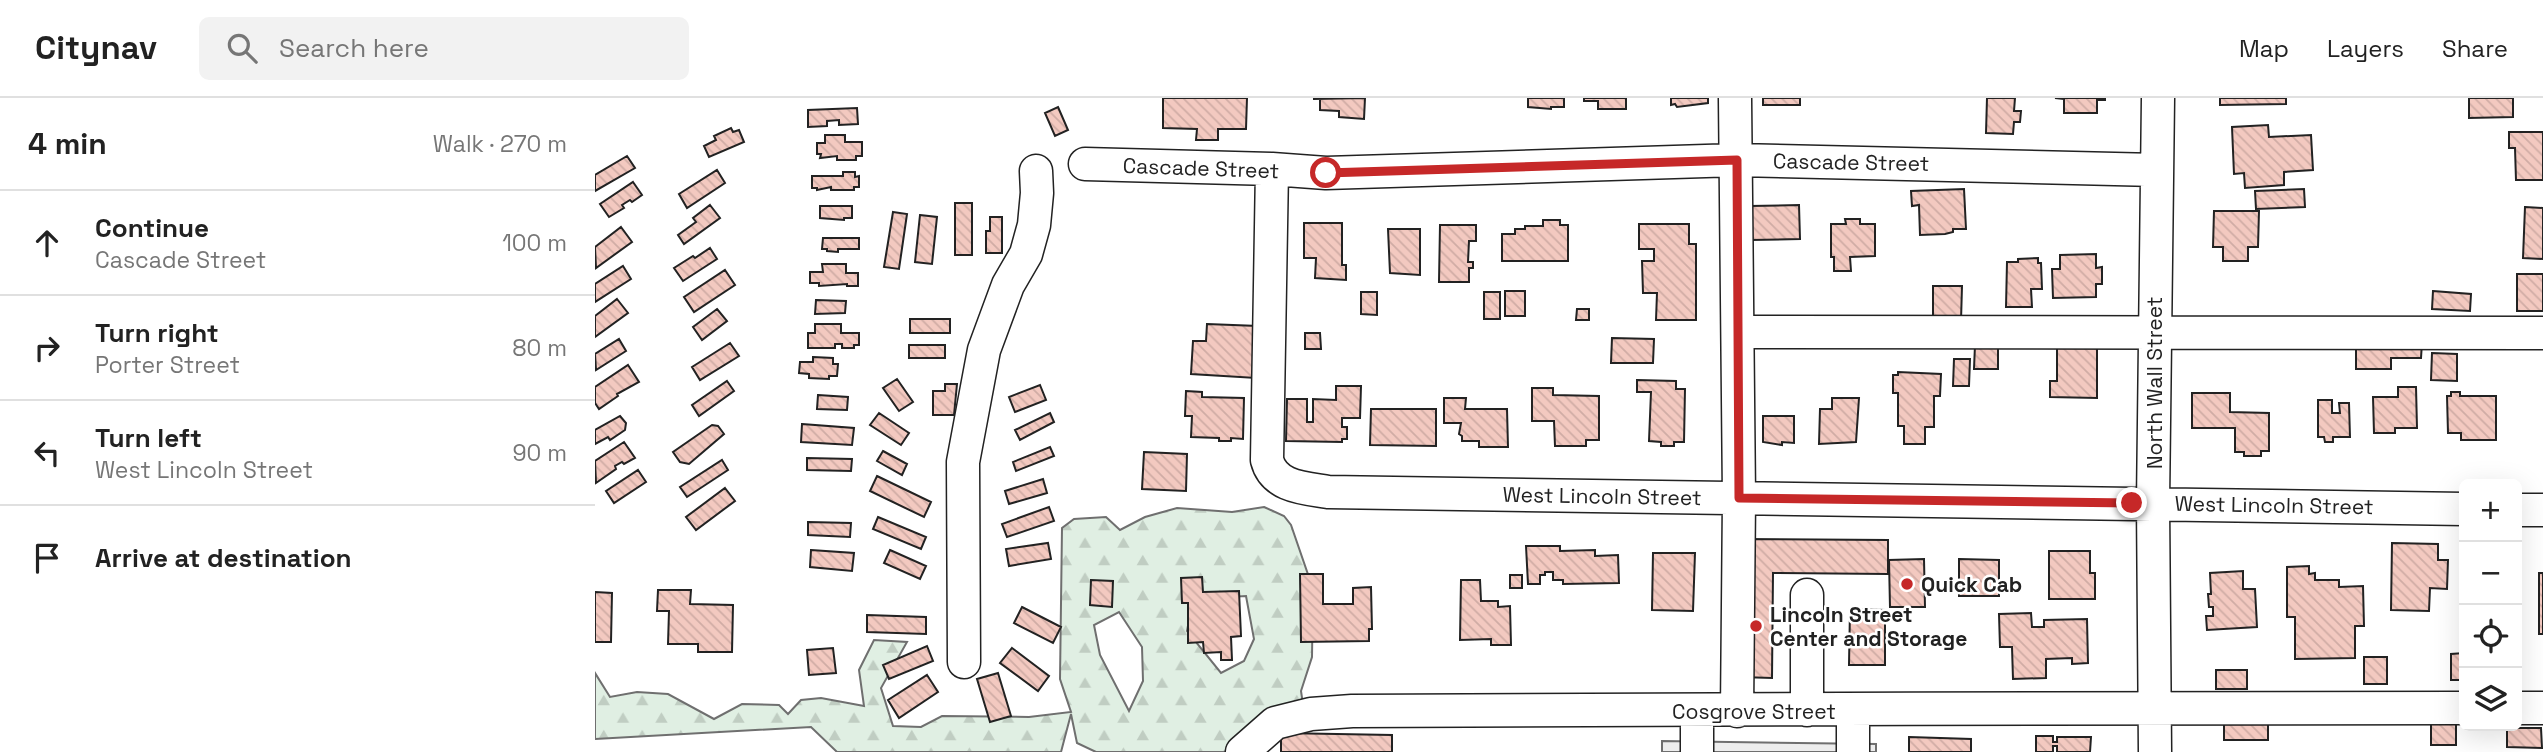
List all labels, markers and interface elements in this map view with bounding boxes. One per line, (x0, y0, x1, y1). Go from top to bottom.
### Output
search box (199, 17, 689, 80)
text: Citynav (35, 27, 157, 69)
icon: search (223, 29, 261, 67)
text: Search here (279, 31, 429, 65)
text: Map (2239, 33, 2289, 64)
text: Layers (2327, 33, 2404, 64)
text: Share (2442, 33, 2508, 64)
text: 4 min (28, 124, 107, 163)
text: Walk · 270 m (433, 129, 567, 159)
street label: Cascade Street (1773, 147, 1929, 177)
street label: Cascade Street (1122, 152, 1280, 184)
route start (1310, 157, 1341, 188)
text: Continue (95, 211, 209, 245)
icon: ahead (28, 224, 66, 262)
text: 100 m (502, 228, 567, 258)
text: Cascade Street (95, 245, 266, 275)
street label: North Wall Street (2141, 297, 2168, 469)
text: Turn right (95, 316, 219, 350)
icon: right (28, 329, 66, 367)
text: 80 m (512, 333, 567, 363)
text: Porter Street (95, 350, 240, 380)
text: Turn left (95, 421, 202, 455)
icon: left (28, 434, 66, 472)
text: 90 m (512, 438, 567, 468)
text: West Lincoln Street (95, 455, 313, 485)
map controls (2459, 479, 2522, 731)
button: + (2459, 479, 2522, 542)
street label: West Lincoln Street (1502, 481, 1702, 511)
route end (2116, 487, 2147, 518)
street label: West Lincoln Street (2174, 490, 2374, 520)
icon: arrive (28, 539, 66, 577)
text: Arrive at destination (95, 541, 352, 575)
button: − (2459, 542, 2522, 605)
place label: Quick Cab (1921, 571, 2022, 598)
marker: Quick Cab (1899, 576, 1915, 592)
place label: Lincoln Street Center and Storage (1770, 601, 1967, 652)
button: locate (2459, 605, 2522, 668)
marker: Lincoln Street Center and Storage (1748, 618, 1764, 634)
button: layers (2459, 668, 2522, 731)
street label: Cosgrove Street (1672, 698, 1836, 725)

